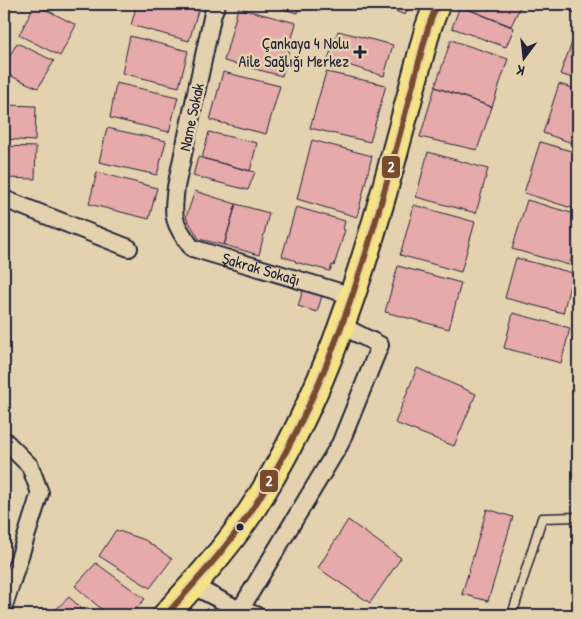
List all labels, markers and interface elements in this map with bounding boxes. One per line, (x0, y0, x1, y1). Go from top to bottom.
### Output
place label: Çankaya 4 Nolu Aile Sağlığı Merkez (238, 32, 350, 72)
north arrow (500, 32, 550, 82)
marker: Çankaya 4 Nolu Aile Sağlığı Merkez (353, 45, 367, 59)
text: K (514, 61, 527, 81)
street label: Name Sokak (173, 81, 209, 153)
line badge: 2 (381, 155, 401, 179)
text: 2 (388, 157, 395, 176)
street label: Şakrak Sokağı (220, 247, 303, 291)
line badge: 2 (259, 469, 279, 493)
text: 2 (266, 471, 273, 490)
unlabelled marker (235, 522, 245, 532)

